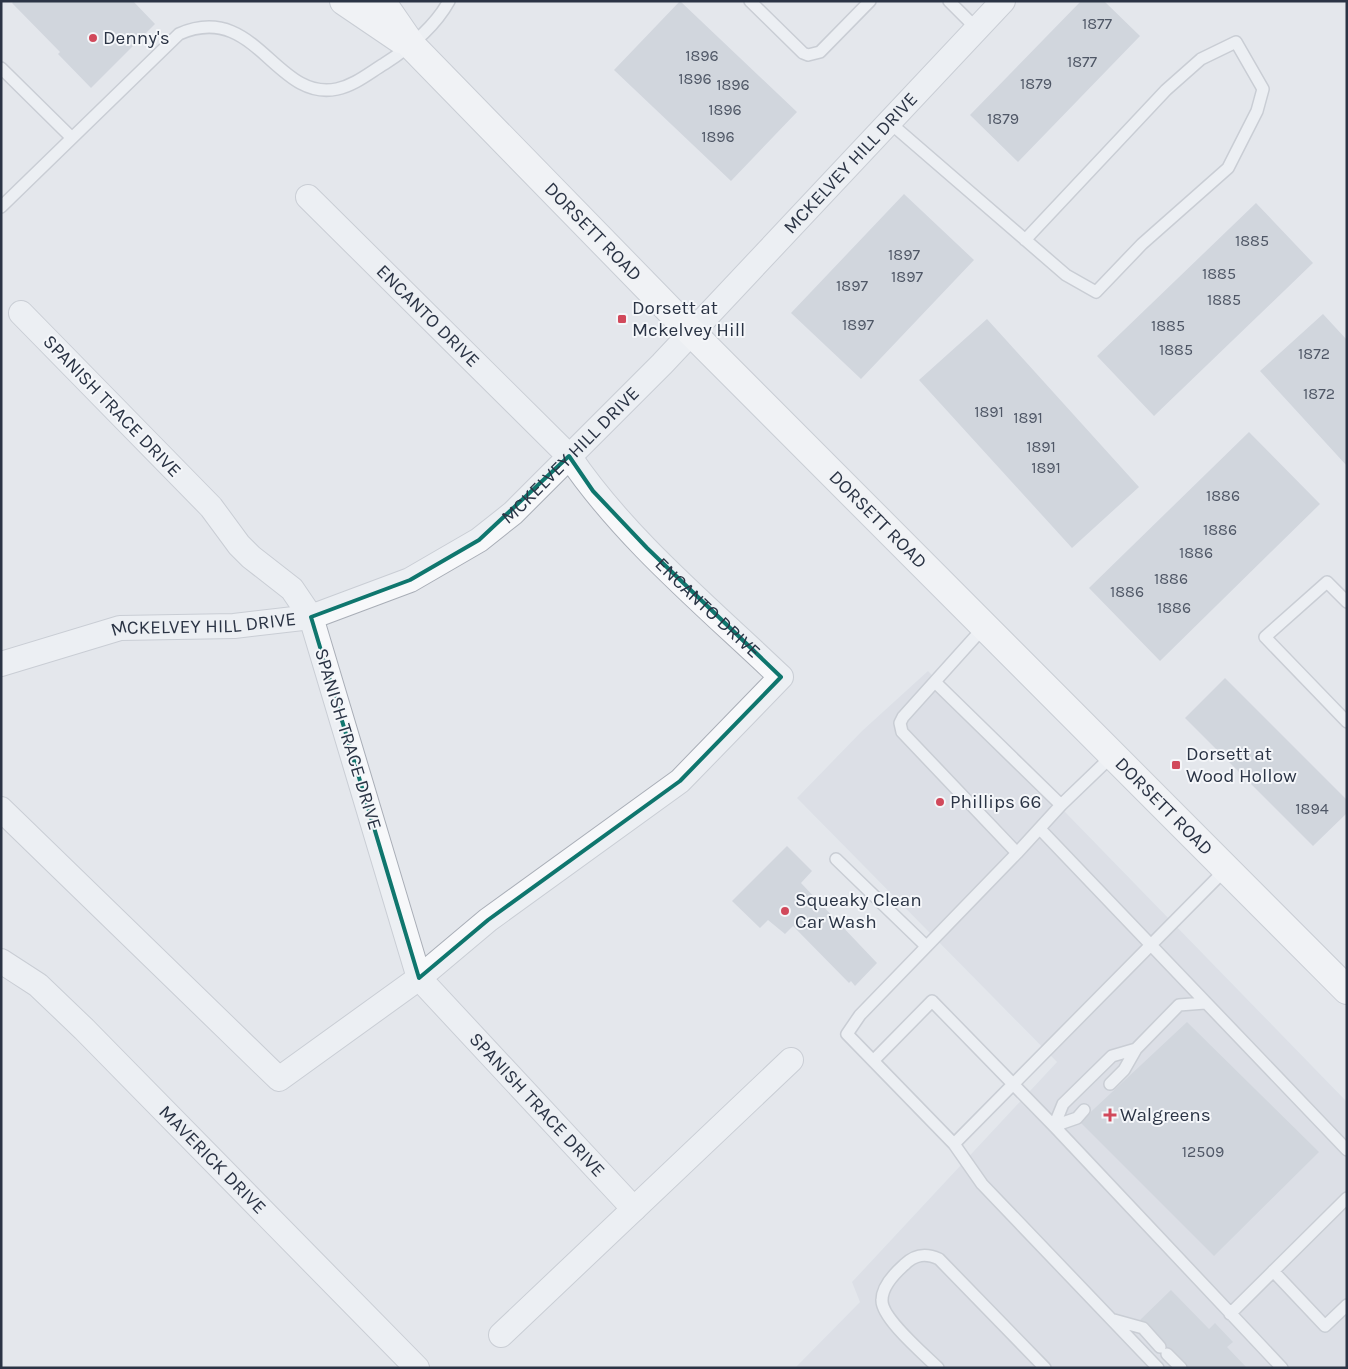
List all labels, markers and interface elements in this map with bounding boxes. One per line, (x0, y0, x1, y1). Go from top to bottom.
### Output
house number: 1877 (1082, 14, 1113, 33)
place label: Denny's (103, 27, 170, 49)
marker: Denny's (87, 32, 99, 44)
house number: 1896 (685, 46, 719, 65)
house number: 1877 (1067, 52, 1098, 71)
house number: 1896 (678, 69, 712, 88)
house number: 1879 (1020, 74, 1052, 93)
house number: 1896 (716, 75, 750, 94)
street label: MCKELVEY HILL DRIVE (779, 88, 922, 238)
house number: 1896 (708, 100, 742, 119)
house number: 1879 (987, 109, 1019, 128)
house number: 1896 (701, 127, 735, 146)
street label: DORSETT ROAD (540, 178, 646, 286)
house number: 1885 (1235, 231, 1269, 250)
house number: 1897 (888, 245, 920, 264)
street label: ENCANTO DRIVE (372, 260, 484, 372)
house number: 1885 (1202, 264, 1236, 283)
house number: 1897 (891, 267, 923, 286)
house number: 1897 (836, 276, 868, 295)
house number: 1885 (1207, 290, 1241, 309)
place label: Dorsett at Mckelvey Hill (632, 297, 745, 341)
marker: Dorsett at Mckelvey Hill (616, 313, 628, 325)
house number: 1897 (842, 315, 874, 334)
house number: 1885 (1151, 316, 1185, 335)
street label: SPANISH TRACE DRIVE (38, 330, 186, 482)
house number: 1885 (1159, 340, 1193, 359)
house number: 1872 (1298, 344, 1330, 363)
street label: MCKELVEY HILL DRIVE (497, 382, 644, 529)
house number: 1872 (1303, 384, 1335, 403)
house number: 1891 (974, 402, 1004, 421)
house number: 1891 (1013, 408, 1043, 427)
house number: 1891 (1026, 437, 1056, 456)
house number: 1891 (1031, 458, 1061, 477)
street label: DORSETT ROAD (824, 466, 931, 573)
house number: 1886 (1206, 486, 1240, 505)
house number: 1886 (1203, 520, 1237, 539)
house number: 1886 (1179, 543, 1213, 562)
street label: ENCANTO DRIVE (650, 553, 765, 663)
house number: 1886 (1154, 569, 1188, 588)
house number: 1886 (1110, 582, 1144, 601)
house number: 1886 (1157, 598, 1191, 617)
street label: MCKELVEY HILL DRIVE (108, 608, 297, 641)
street label: SPANISH TRACE DRIVE (310, 645, 386, 833)
place label: Dorsett at Wood Hollow (1186, 743, 1297, 787)
street label: DORSETT ROAD (1110, 753, 1217, 860)
marker: Dorsett at Wood Hollow (1170, 759, 1182, 771)
place label: Phillips 66 (950, 791, 1041, 813)
marker: Phillips 66 (934, 796, 946, 808)
house number: 1894 (1295, 799, 1329, 818)
place label: Squeaky Clean Car Wash (795, 889, 922, 933)
marker: Squeaky Clean Car Wash (779, 905, 791, 917)
street label: SPANISH TRACE DRIVE (465, 1028, 610, 1182)
street label: MAVERICK DRIVE (154, 1101, 271, 1219)
place label: Walgreens (1120, 1104, 1211, 1126)
marker: Walgreens (1104, 1109, 1116, 1121)
house number: 12509 (1182, 1142, 1224, 1161)

